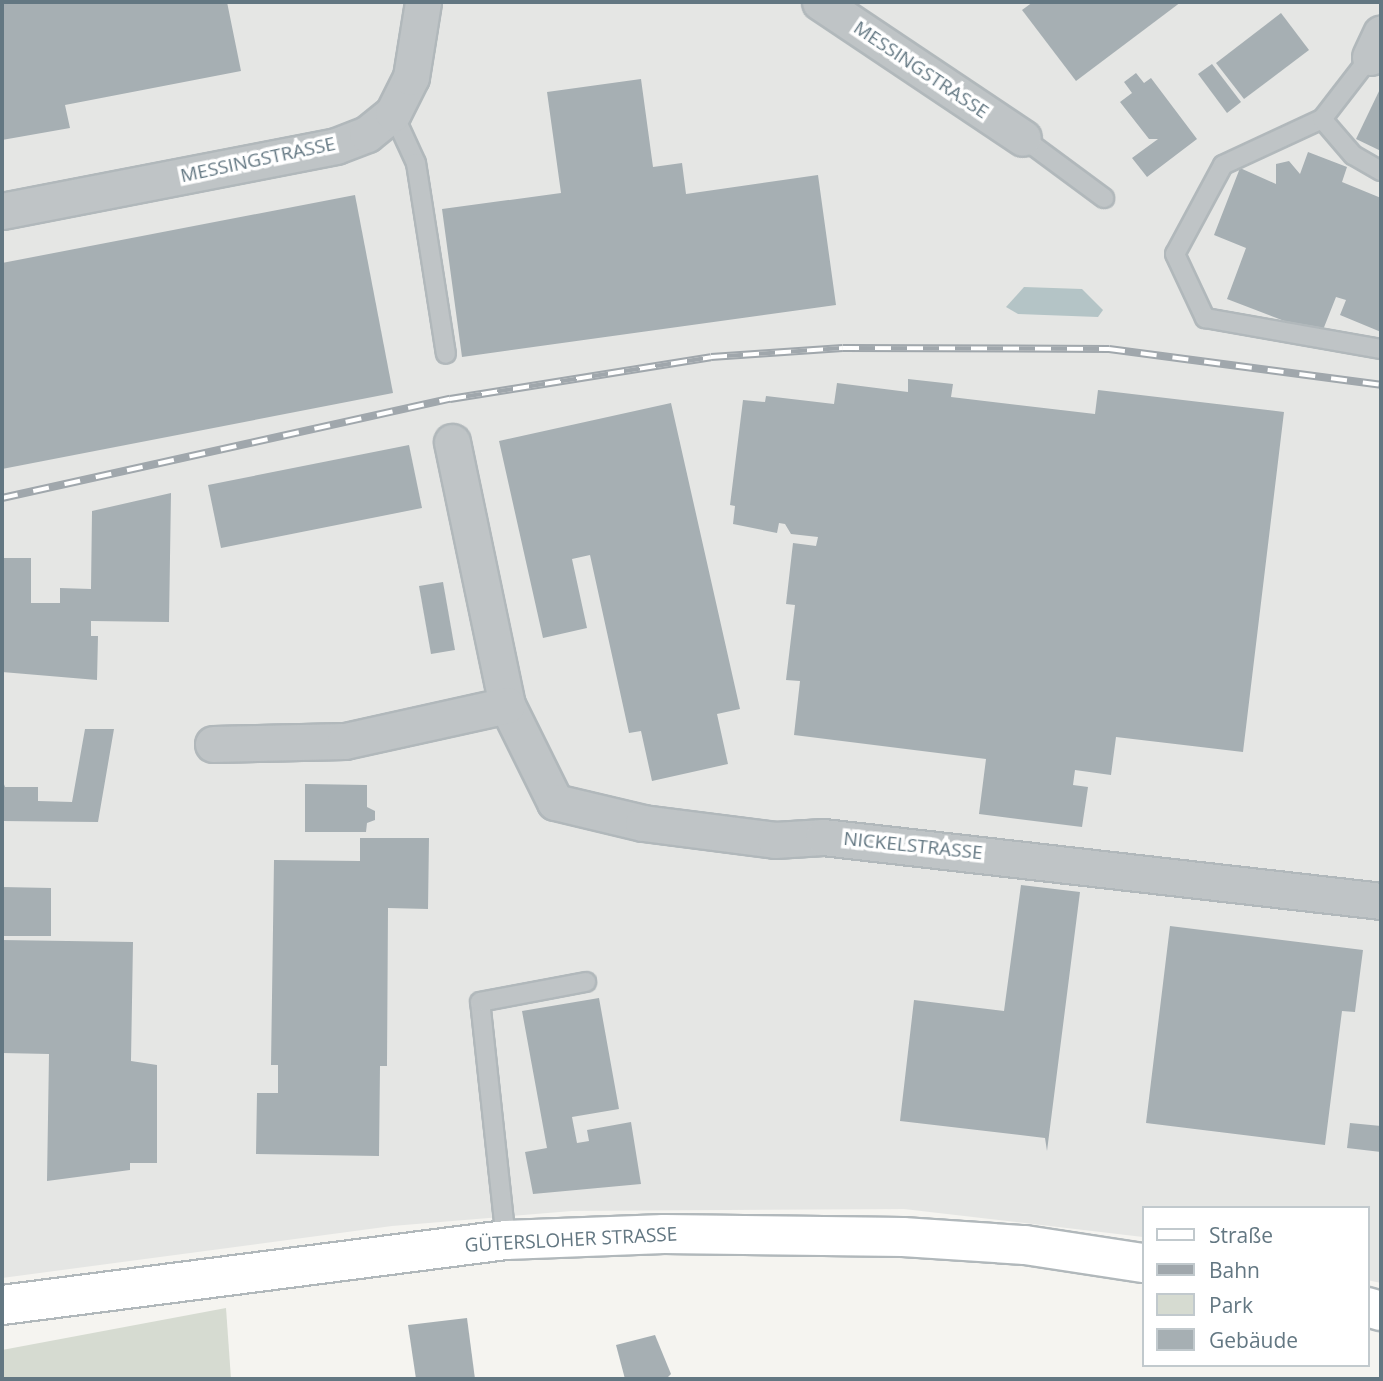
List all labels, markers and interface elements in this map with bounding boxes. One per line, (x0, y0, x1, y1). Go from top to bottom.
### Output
street label: MESSINGSTRASSE (849, 16, 993, 124)
street label: MESSINGSTRASSE (178, 132, 338, 188)
street label: NICKELSTRASSE (842, 827, 984, 865)
legend (1142, 1206, 1369, 1367)
text: Straße (1209, 1221, 1273, 1249)
street label: GÜTERSLOHER STRASSE (464, 1223, 678, 1257)
text: Bahn (1209, 1256, 1260, 1284)
text: Park (1209, 1291, 1253, 1319)
text: Gebäude (1209, 1326, 1298, 1354)

